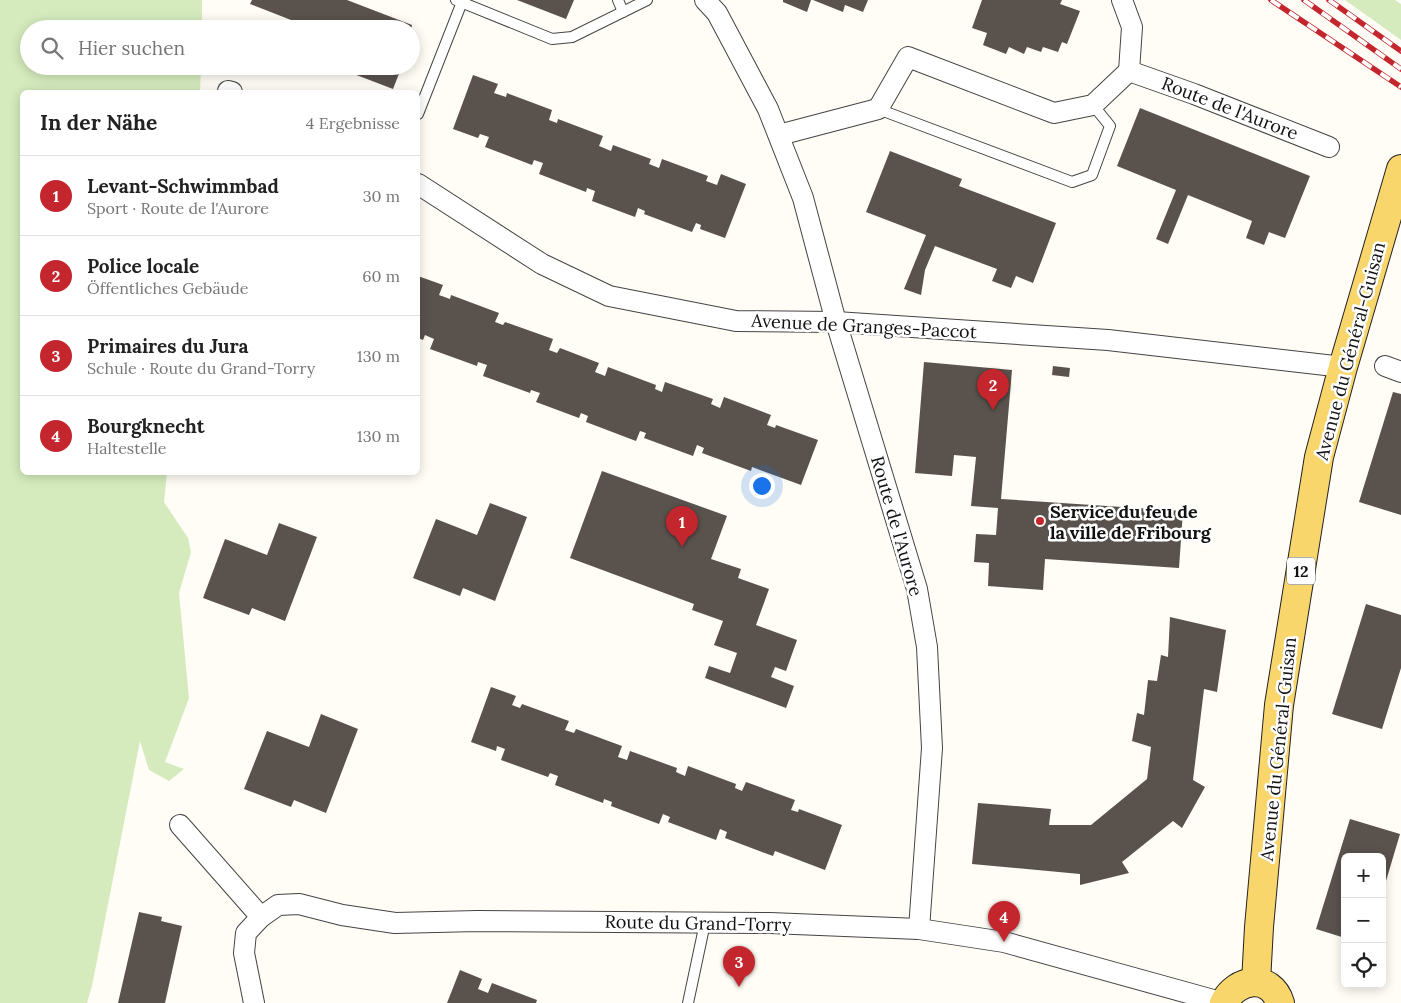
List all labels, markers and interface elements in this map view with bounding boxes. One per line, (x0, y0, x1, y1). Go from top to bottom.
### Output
search box (20, 20, 420, 75)
icon: search (38, 34, 66, 62)
text: Hier suchen (78, 36, 185, 60)
street label: Route de l'Aurore (1158, 71, 1302, 145)
text: In der Nähe (40, 109, 157, 136)
text: 4 Ergebnisse (306, 113, 400, 133)
text: Levant-Schwimmbad (87, 174, 279, 198)
text: 1 (53, 186, 59, 206)
text: 30 m (363, 186, 400, 206)
text: Sport · Route de l'Aurore (87, 198, 269, 218)
street label: Avenue du Général-Guisan (1310, 239, 1390, 464)
text: Police locale (87, 254, 199, 278)
text: 2 (52, 266, 60, 286)
text: 60 m (362, 266, 400, 286)
text: Öffentliches Gebäude (87, 278, 248, 298)
street label: Avenue de Granges-Paccot (750, 309, 977, 343)
text: Primaires du Jura (87, 334, 248, 358)
text: 3 (52, 346, 60, 366)
text: 130 m (357, 346, 400, 366)
text: Schule · Route du Grand-Torry (87, 358, 315, 378)
pin: 2 (977, 369, 1009, 410)
text: Bourgknecht (87, 414, 205, 438)
text: 4 (52, 426, 60, 446)
text: 130 m (357, 426, 400, 446)
text: Haltestelle (87, 438, 166, 458)
street label: Route de l'Aurore (866, 453, 928, 599)
your location (749, 473, 775, 499)
place label: Service du feu de la ville de Fribourg (1050, 500, 1212, 544)
pin: 1 (666, 506, 698, 547)
marker: Service du feu de la ville de Fribourg (1034, 515, 1046, 527)
road number: 12 (1287, 558, 1315, 584)
street label: Avenue du Général-Guisan (1255, 636, 1301, 863)
map controls (1341, 853, 1386, 988)
button: + (1341, 853, 1386, 898)
button: − (1341, 898, 1386, 943)
pin: 4 (988, 901, 1020, 942)
street label: Route du Grand-Torry (604, 910, 792, 936)
button: locate (1341, 943, 1386, 988)
pin: 3 (723, 946, 755, 987)

